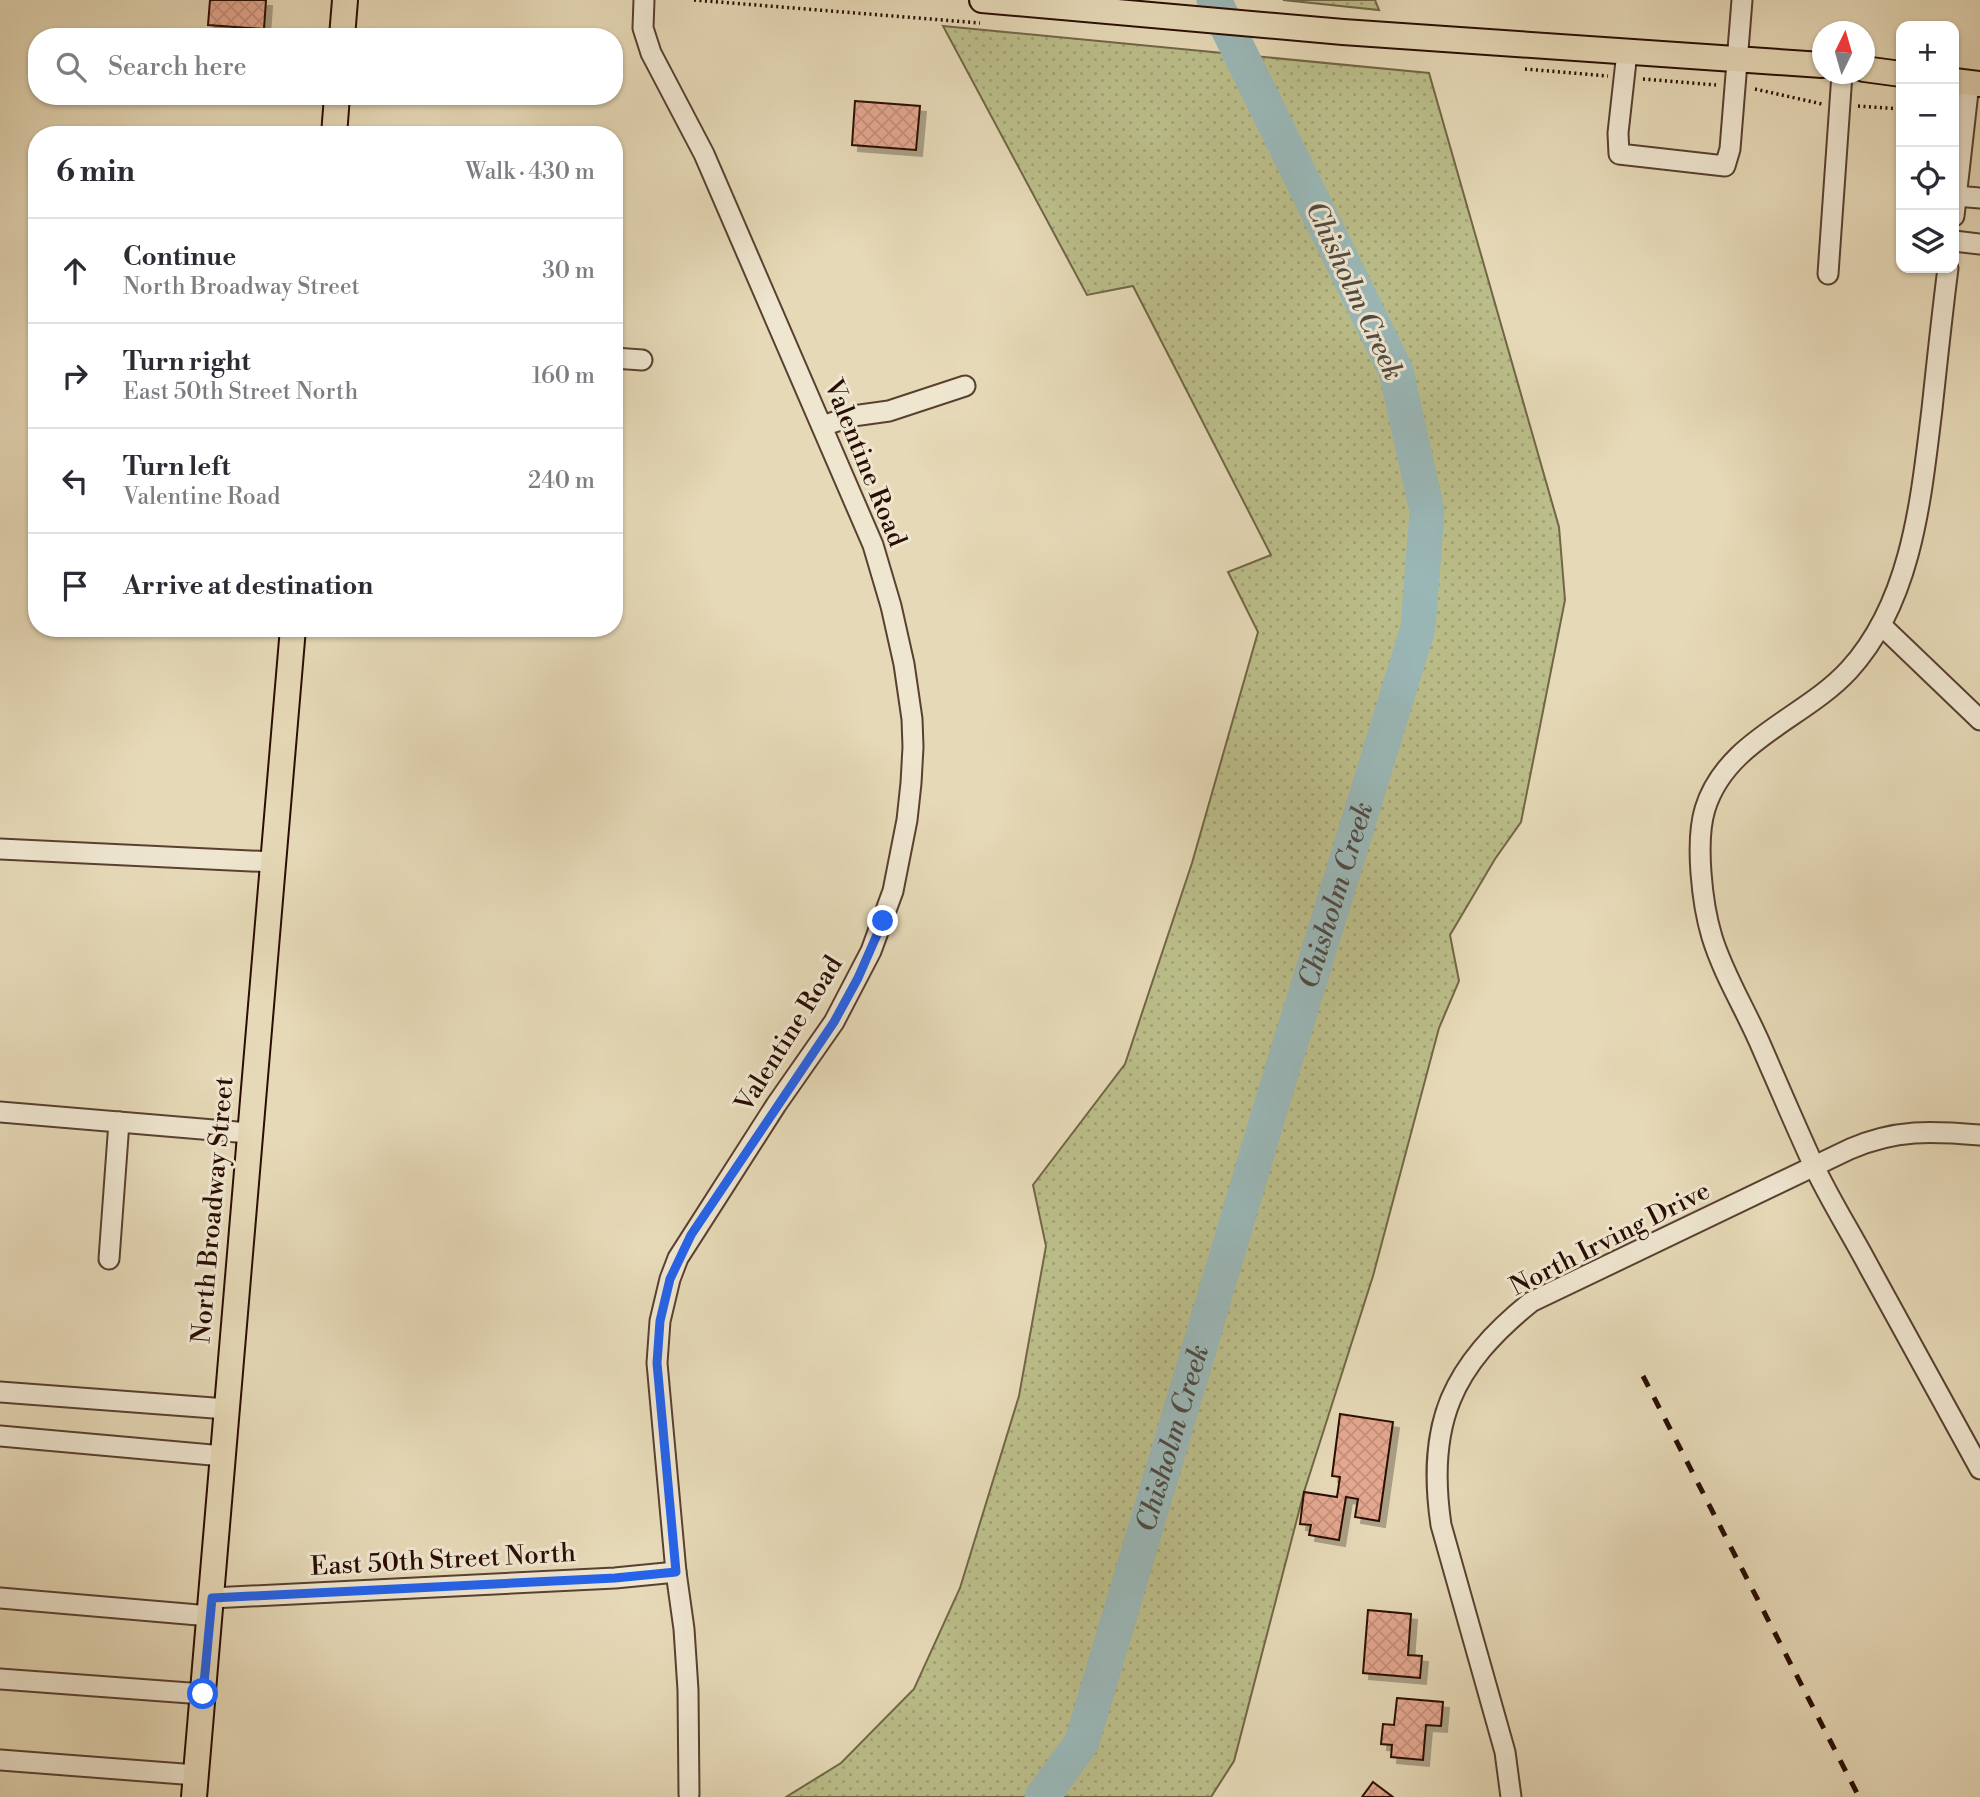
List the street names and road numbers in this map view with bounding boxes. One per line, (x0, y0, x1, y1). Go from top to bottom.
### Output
street label: Valentine Road (816, 374, 913, 552)
street label: Valentine Road (728, 950, 850, 1119)
street label: North Broadway Street (185, 1075, 241, 1345)
street label: North Irving Drive (1505, 1175, 1715, 1303)
street label: East 50th Street North (309, 1537, 577, 1583)

